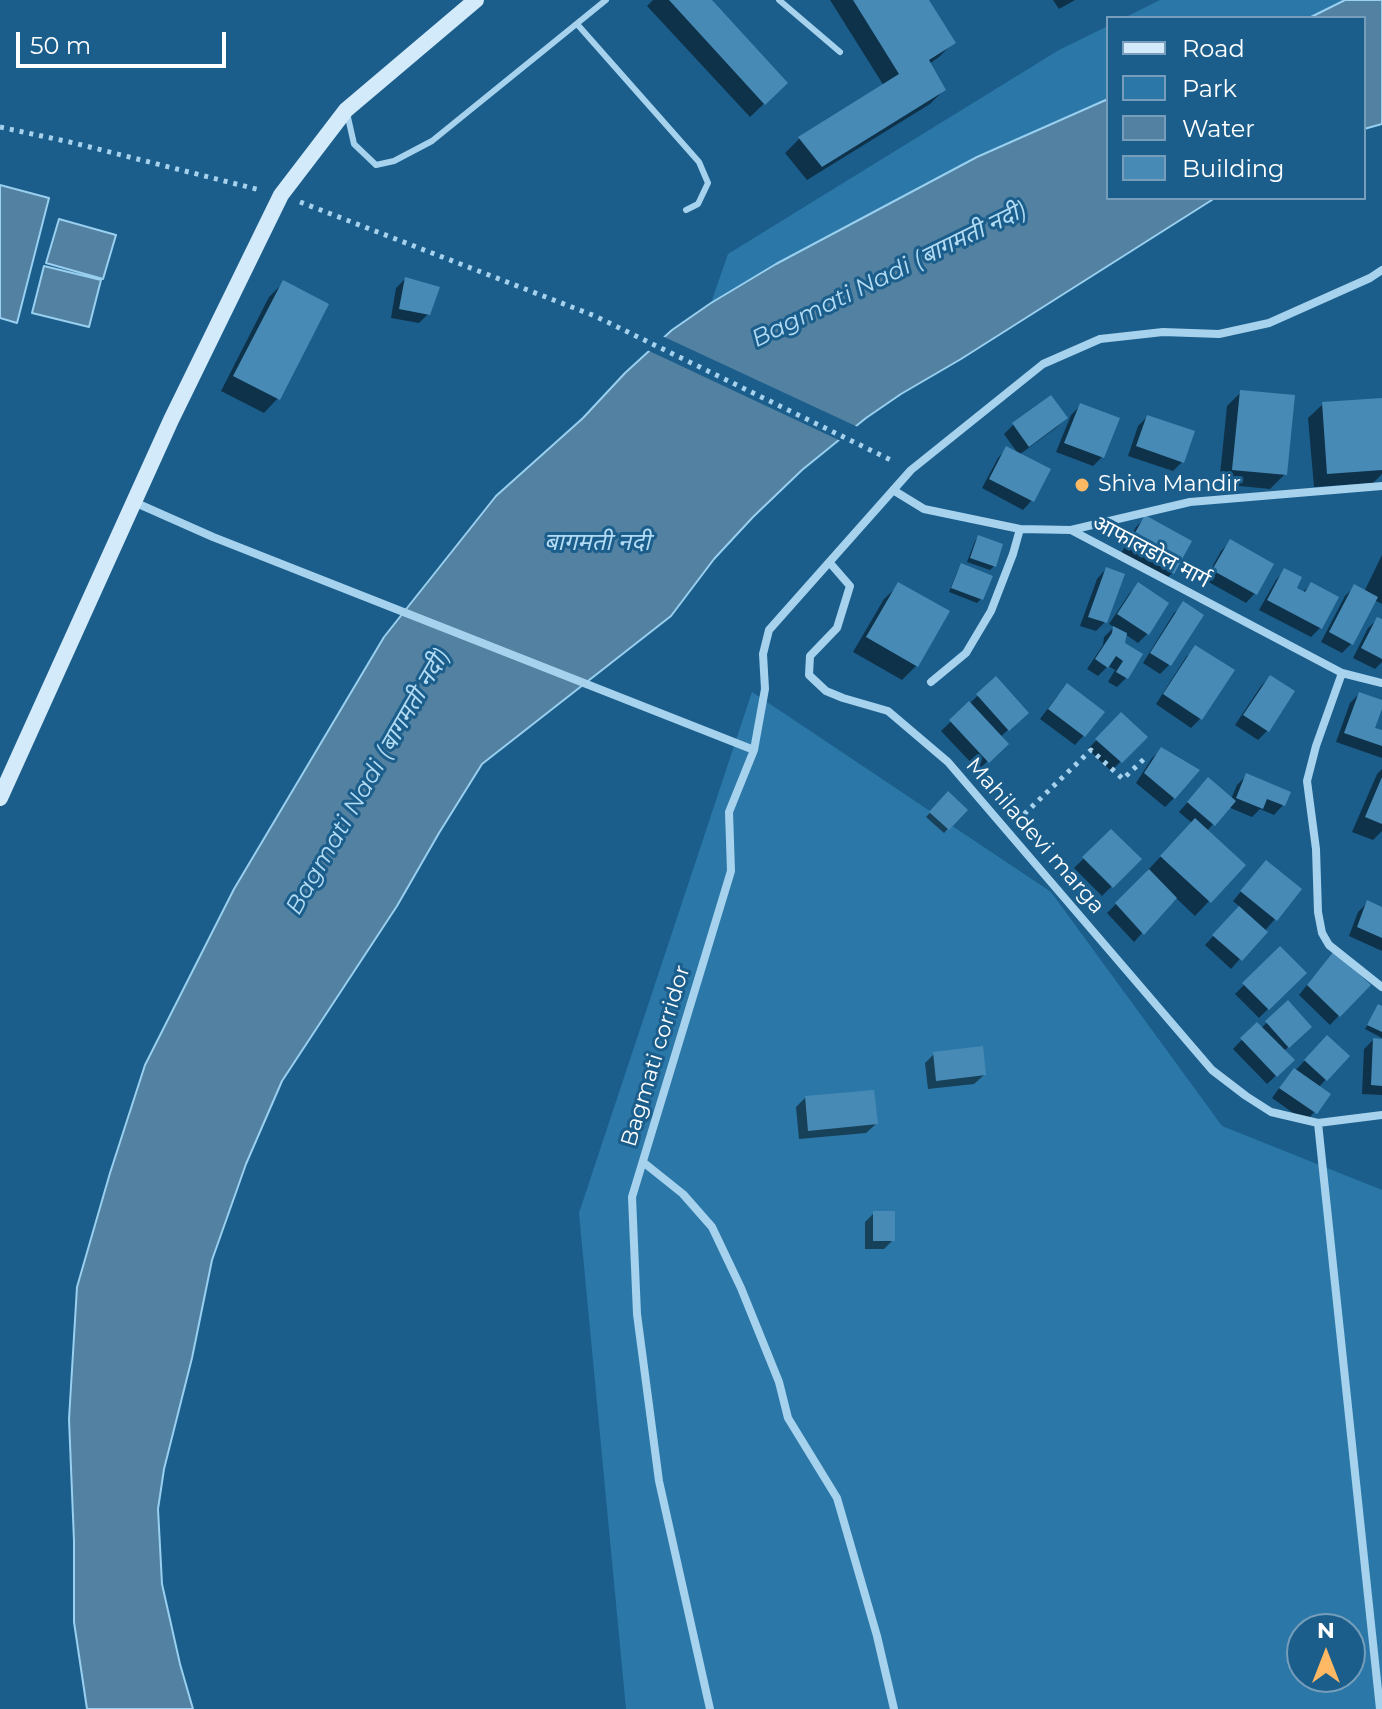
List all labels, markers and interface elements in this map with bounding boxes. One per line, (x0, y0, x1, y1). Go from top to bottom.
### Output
scale bar (20, 16, 230, 66)
legend (1106, 16, 1366, 200)
text: 50 m (30, 31, 91, 60)
text: Road (1182, 34, 1245, 63)
text: Park (1182, 74, 1237, 103)
text: Water (1182, 114, 1255, 143)
text: Building (1182, 154, 1285, 183)
water label: Bagmati Nadi (बागमती नदी) (747, 196, 1031, 354)
place label: Shiva Mandir (1098, 472, 1241, 498)
marker: Shiva Mandir (1073, 476, 1091, 494)
street label: आफालडोल मार्ग (1088, 510, 1214, 594)
water label: बागमती नदी (544, 529, 650, 557)
water label: Bagmati Nadi (बागमती नदी) (280, 644, 456, 920)
street label: Mahiladevi marga (960, 753, 1110, 919)
street label: Bagmati corridor (616, 962, 696, 1150)
north arrow (1286, 1613, 1366, 1693)
text: N (1317, 1617, 1335, 1644)

